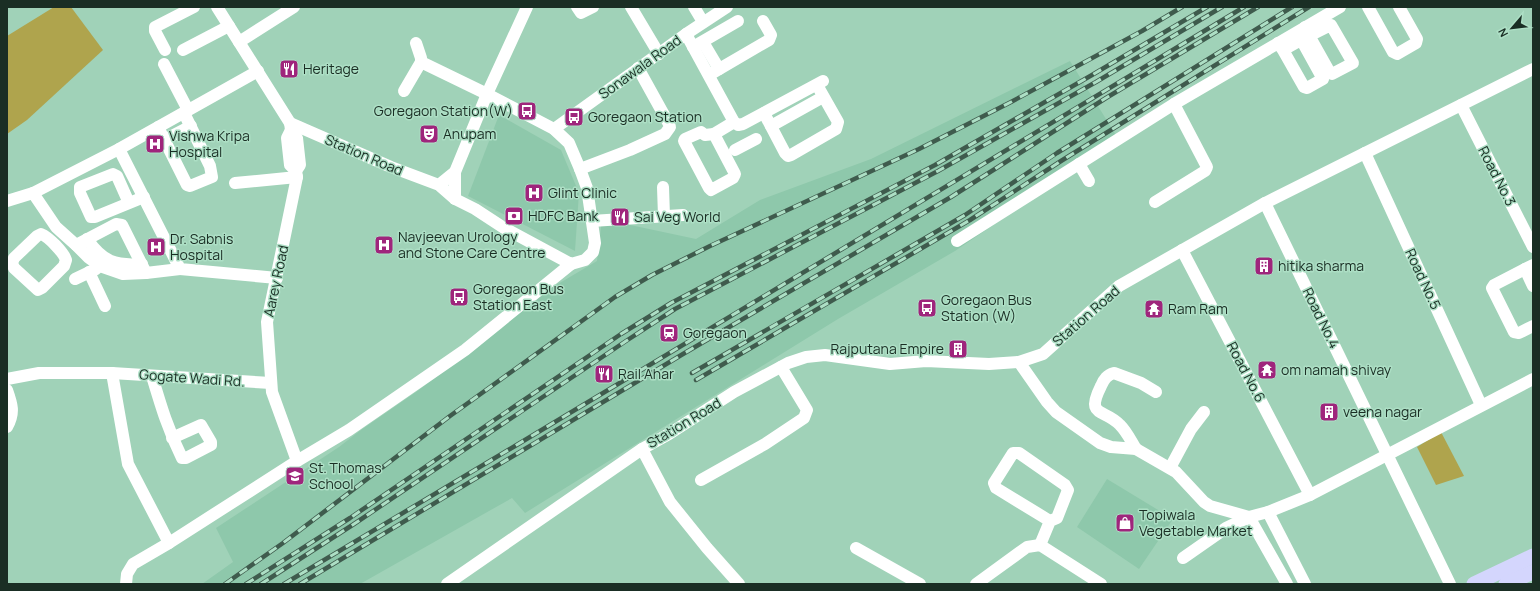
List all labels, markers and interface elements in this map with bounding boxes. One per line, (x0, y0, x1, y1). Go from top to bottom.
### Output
north arrow (1492, 8, 1532, 48)
text: N (1494, 26, 1511, 40)
street label: Sonawala Road (595, 30, 685, 103)
restaurant icon: Heritage (278, 58, 300, 80)
place label: Heritage (303, 59, 359, 78)
bus stop icon: Goregaon Station(W) (516, 100, 538, 122)
place label: Goregaon Station(W) (374, 101, 513, 120)
bus stop icon: Goregaon Station (563, 106, 585, 128)
place label: Goregaon Station (588, 107, 702, 126)
theatre icon: Anupam (418, 123, 440, 145)
place label: Anupam (443, 124, 497, 143)
place label: Vishwa Kripa Hospital (169, 126, 250, 161)
street label: Station Road (322, 129, 406, 180)
hospital icon: Vishwa Kripa Hospital (144, 133, 166, 155)
street label: Road No.3 (1474, 143, 1521, 209)
hospital icon: Glint Clinic (523, 182, 545, 204)
place label: Glint Clinic (548, 183, 617, 202)
bank icon: HDFC Bank (503, 205, 525, 227)
place label: HDFC Bank (528, 206, 600, 225)
restaurant icon: Sai Veg World (609, 206, 631, 228)
place label: Sai Veg World (634, 207, 721, 226)
place label: Navjeevan Urology and Stone Care Centre (398, 227, 545, 262)
place label: Dr. Sabnis Hospital (170, 229, 233, 264)
hospital icon: Navjeevan Urology and Stone Care Centre (373, 234, 395, 256)
hospital icon: Dr. Sabnis Hospital (145, 236, 167, 258)
street label: Aarey Road (259, 243, 292, 319)
street label: Road No.5 (1401, 245, 1446, 312)
building icon: hitika sharma (1253, 255, 1275, 277)
place label: hitika sharma (1278, 256, 1364, 275)
place label: Goregaon Bus Station East (473, 279, 564, 314)
street label: Station Road (1048, 281, 1123, 350)
street label: Road No.4 (1299, 284, 1344, 351)
bus stop icon: Goregaon Bus Station East (448, 286, 470, 308)
place label: Goregaon Bus Station (W) (941, 290, 1032, 325)
bus stop icon: Goregaon Bus Station (W) (916, 297, 938, 319)
temple icon: Ram Ram (1143, 298, 1165, 320)
place label: Ram Ram (1168, 299, 1228, 318)
station icon: Goregaon (658, 322, 680, 344)
place label: Goregaon (683, 323, 747, 342)
building icon: Rajputana Empire (947, 338, 969, 360)
street label: Road No.6 (1223, 338, 1270, 405)
place label: Rajputana Empire (831, 339, 944, 358)
temple icon: om namah shivay (1256, 359, 1278, 381)
place label: om namah shivay (1281, 360, 1392, 379)
restaurant icon: Rail Ahar (593, 363, 615, 385)
street label: Gogate Wadi Rd. (139, 364, 245, 391)
place label: Rail Ahar (618, 364, 674, 383)
street label: Station Road (643, 393, 724, 452)
building icon: veena nagar (1318, 401, 1340, 423)
place label: veena nagar (1343, 402, 1422, 421)
place label: St. Thomas School (309, 458, 382, 493)
school or university icon: St. Thomas School (284, 465, 306, 487)
place label: Topiwala Vegetable Market (1139, 505, 1253, 540)
shop icon: Topiwala Vegetable Market (1114, 512, 1136, 534)

